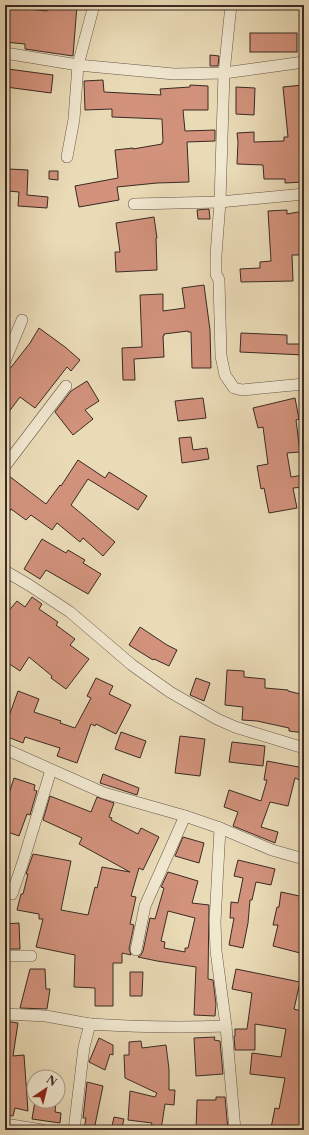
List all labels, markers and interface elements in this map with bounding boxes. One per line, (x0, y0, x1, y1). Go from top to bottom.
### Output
north arrow (26, 1069, 66, 1109)
text: N (44, 1072, 60, 1090)

